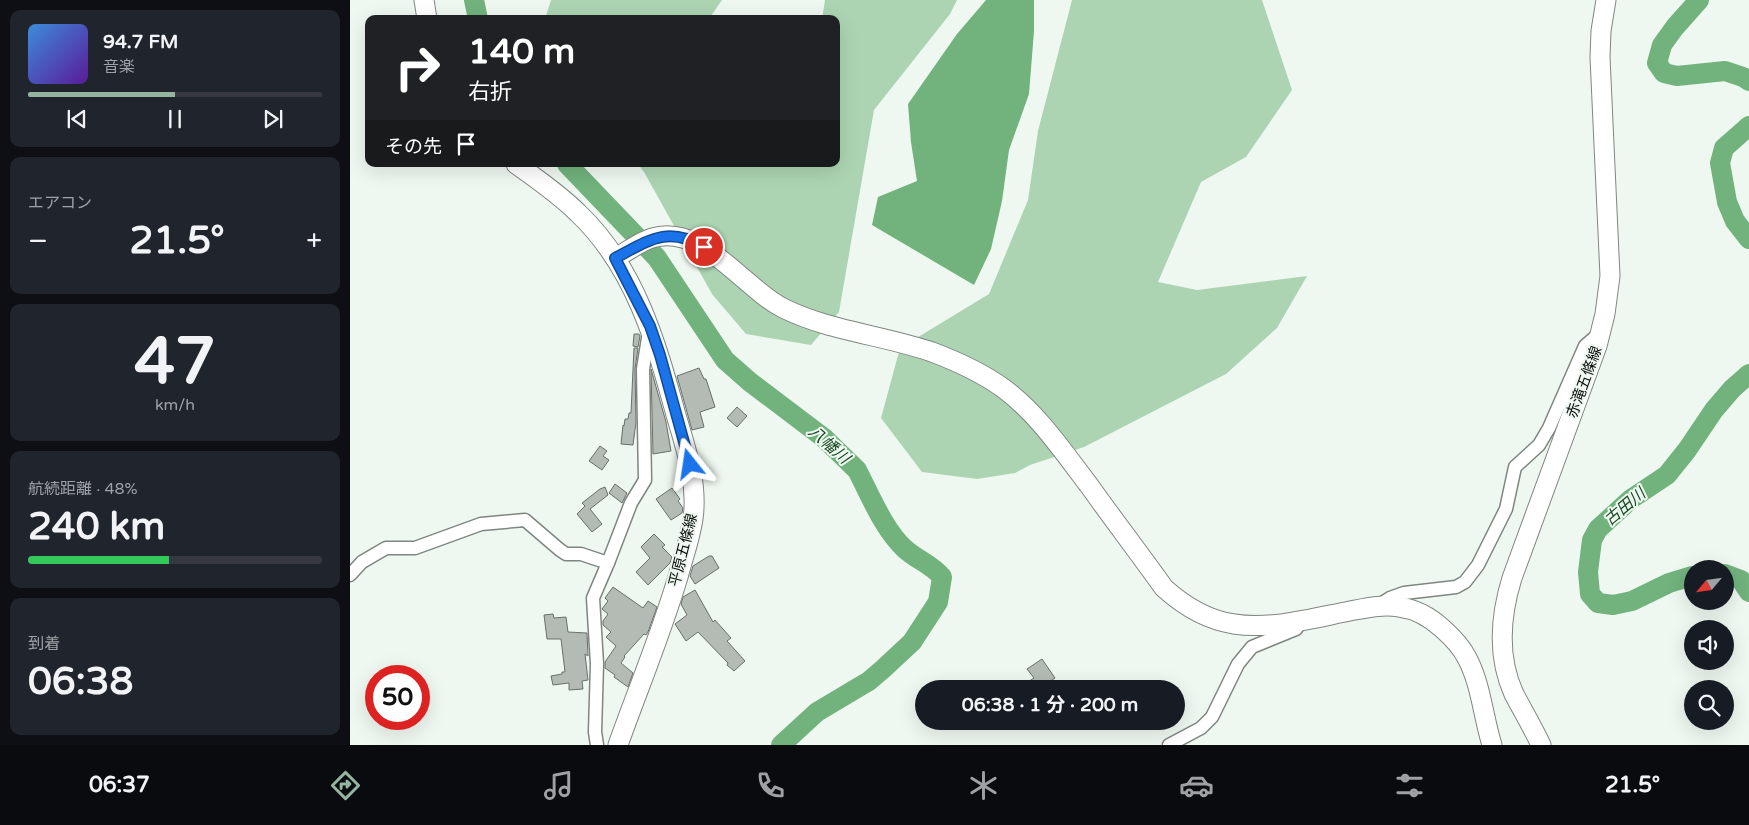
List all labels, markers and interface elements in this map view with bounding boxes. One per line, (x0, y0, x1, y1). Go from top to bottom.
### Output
text: 94.7 FM (103, 31, 178, 53)
text: 140 m (468, 31, 575, 73)
icon: right (385, 35, 450, 100)
text: 音楽 (103, 57, 135, 77)
text: 右折 (468, 79, 512, 105)
icon: previous (63, 105, 91, 133)
icon: pause (161, 105, 189, 133)
icon: next (259, 105, 287, 133)
icon: arrive (452, 130, 480, 158)
text: その先 (385, 136, 442, 158)
text: エアコン (28, 193, 92, 213)
text: 21.5° (130, 218, 225, 264)
text: − (28, 224, 48, 258)
text: + (306, 224, 322, 258)
pin (683, 226, 725, 268)
icon: arrive (690, 233, 718, 261)
text: 47 (134, 323, 216, 402)
street label: 赤滝五條線 (1563, 344, 1605, 420)
text: km/h (155, 395, 195, 415)
water label: 八幡川 (804, 422, 855, 470)
position arrow (663, 437, 715, 489)
text: 航続距離 · 48% (28, 479, 138, 499)
water label: 古田川 (1600, 483, 1651, 530)
text: 240 km (28, 504, 165, 550)
street label: 平原五條線 (665, 511, 701, 589)
north arrow (1684, 560, 1734, 610)
map controls (1684, 560, 1734, 730)
button: sound (1684, 620, 1734, 670)
text: 到着 (28, 634, 60, 654)
text: 06:38 (28, 659, 133, 705)
speed limit sign: 50 (365, 665, 430, 730)
button: search (1684, 680, 1734, 730)
text: 06:38 · 1 分 · 200 m (962, 694, 1138, 716)
icon: directions (328, 768, 363, 803)
icon: music (541, 768, 576, 803)
icon: phone (753, 768, 788, 803)
icon: climate (966, 768, 1001, 803)
icon: car (1179, 768, 1214, 803)
icon: filters (1392, 768, 1427, 803)
text: 06:37 (89, 772, 150, 798)
text: 21.5° (1605, 772, 1660, 798)

